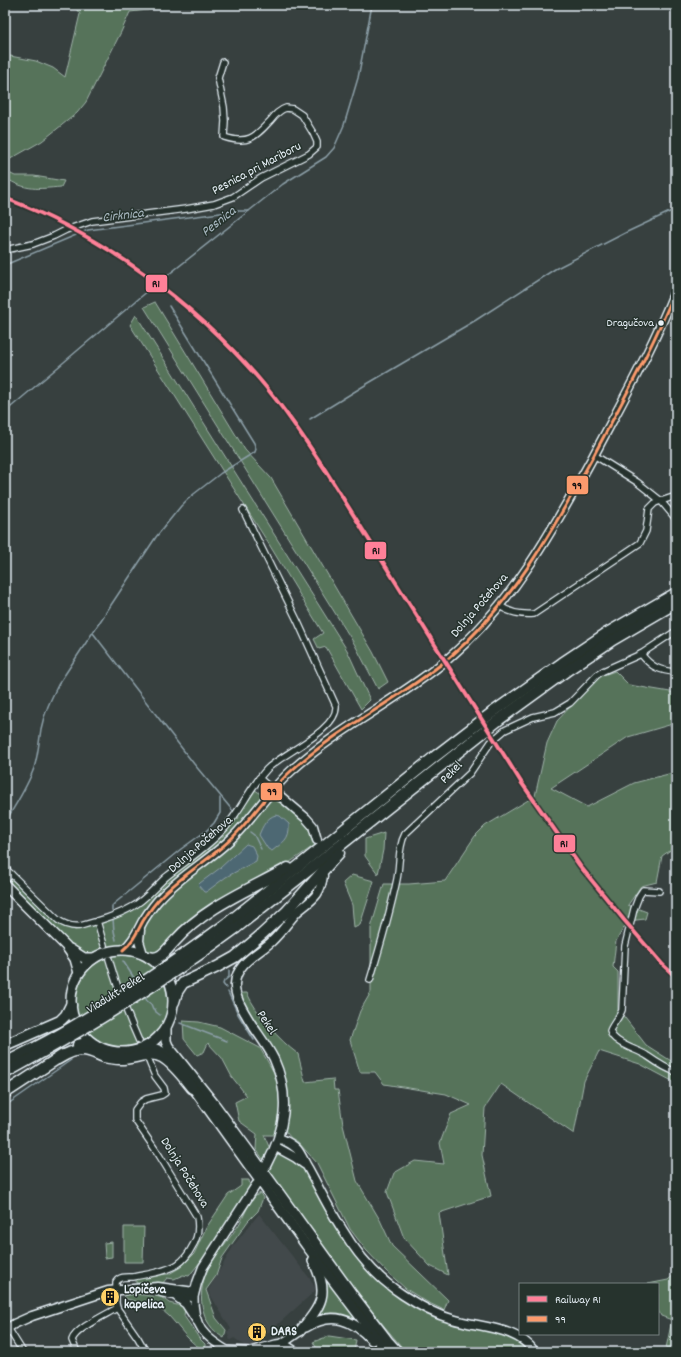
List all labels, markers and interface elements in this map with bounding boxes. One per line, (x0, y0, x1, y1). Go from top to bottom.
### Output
street label: Pesnica pri Mariboru (209, 137, 305, 201)
water label: Pesnica (197, 201, 242, 242)
water label: Cirknica (101, 203, 146, 228)
line badge: R1 (145, 274, 168, 293)
text: R1 (152, 277, 160, 293)
place label: Dragučova (607, 315, 654, 332)
marker: Dragučova (656, 318, 666, 328)
line badge: 99 (566, 475, 589, 495)
text: 99 (572, 479, 582, 495)
line badge: R1 (364, 541, 387, 560)
text: R1 (372, 544, 380, 560)
street label: Dolnja Počehova (447, 569, 514, 642)
street label: Pekel (436, 757, 468, 789)
line badge: 99 (260, 782, 283, 801)
text: 99 (267, 785, 277, 801)
street label: Dolnja Počehova (165, 811, 238, 878)
line badge: R1 (553, 834, 576, 853)
text: R1 (560, 837, 568, 853)
street label: Viadukt Pekel (83, 969, 149, 1019)
street label: Pekel (251, 1007, 281, 1039)
street label: Dolnja Počehova (155, 1134, 214, 1213)
place label: Lopičeva kapelica (124, 1281, 167, 1315)
legend (519, 1283, 659, 1335)
building icon: Lopičeva kapelica (99, 1286, 121, 1308)
text: Railway R1 (555, 1292, 601, 1309)
text: 99 (555, 1312, 566, 1329)
building icon: DARS (246, 1321, 268, 1343)
place label: DARS (271, 1323, 297, 1342)

